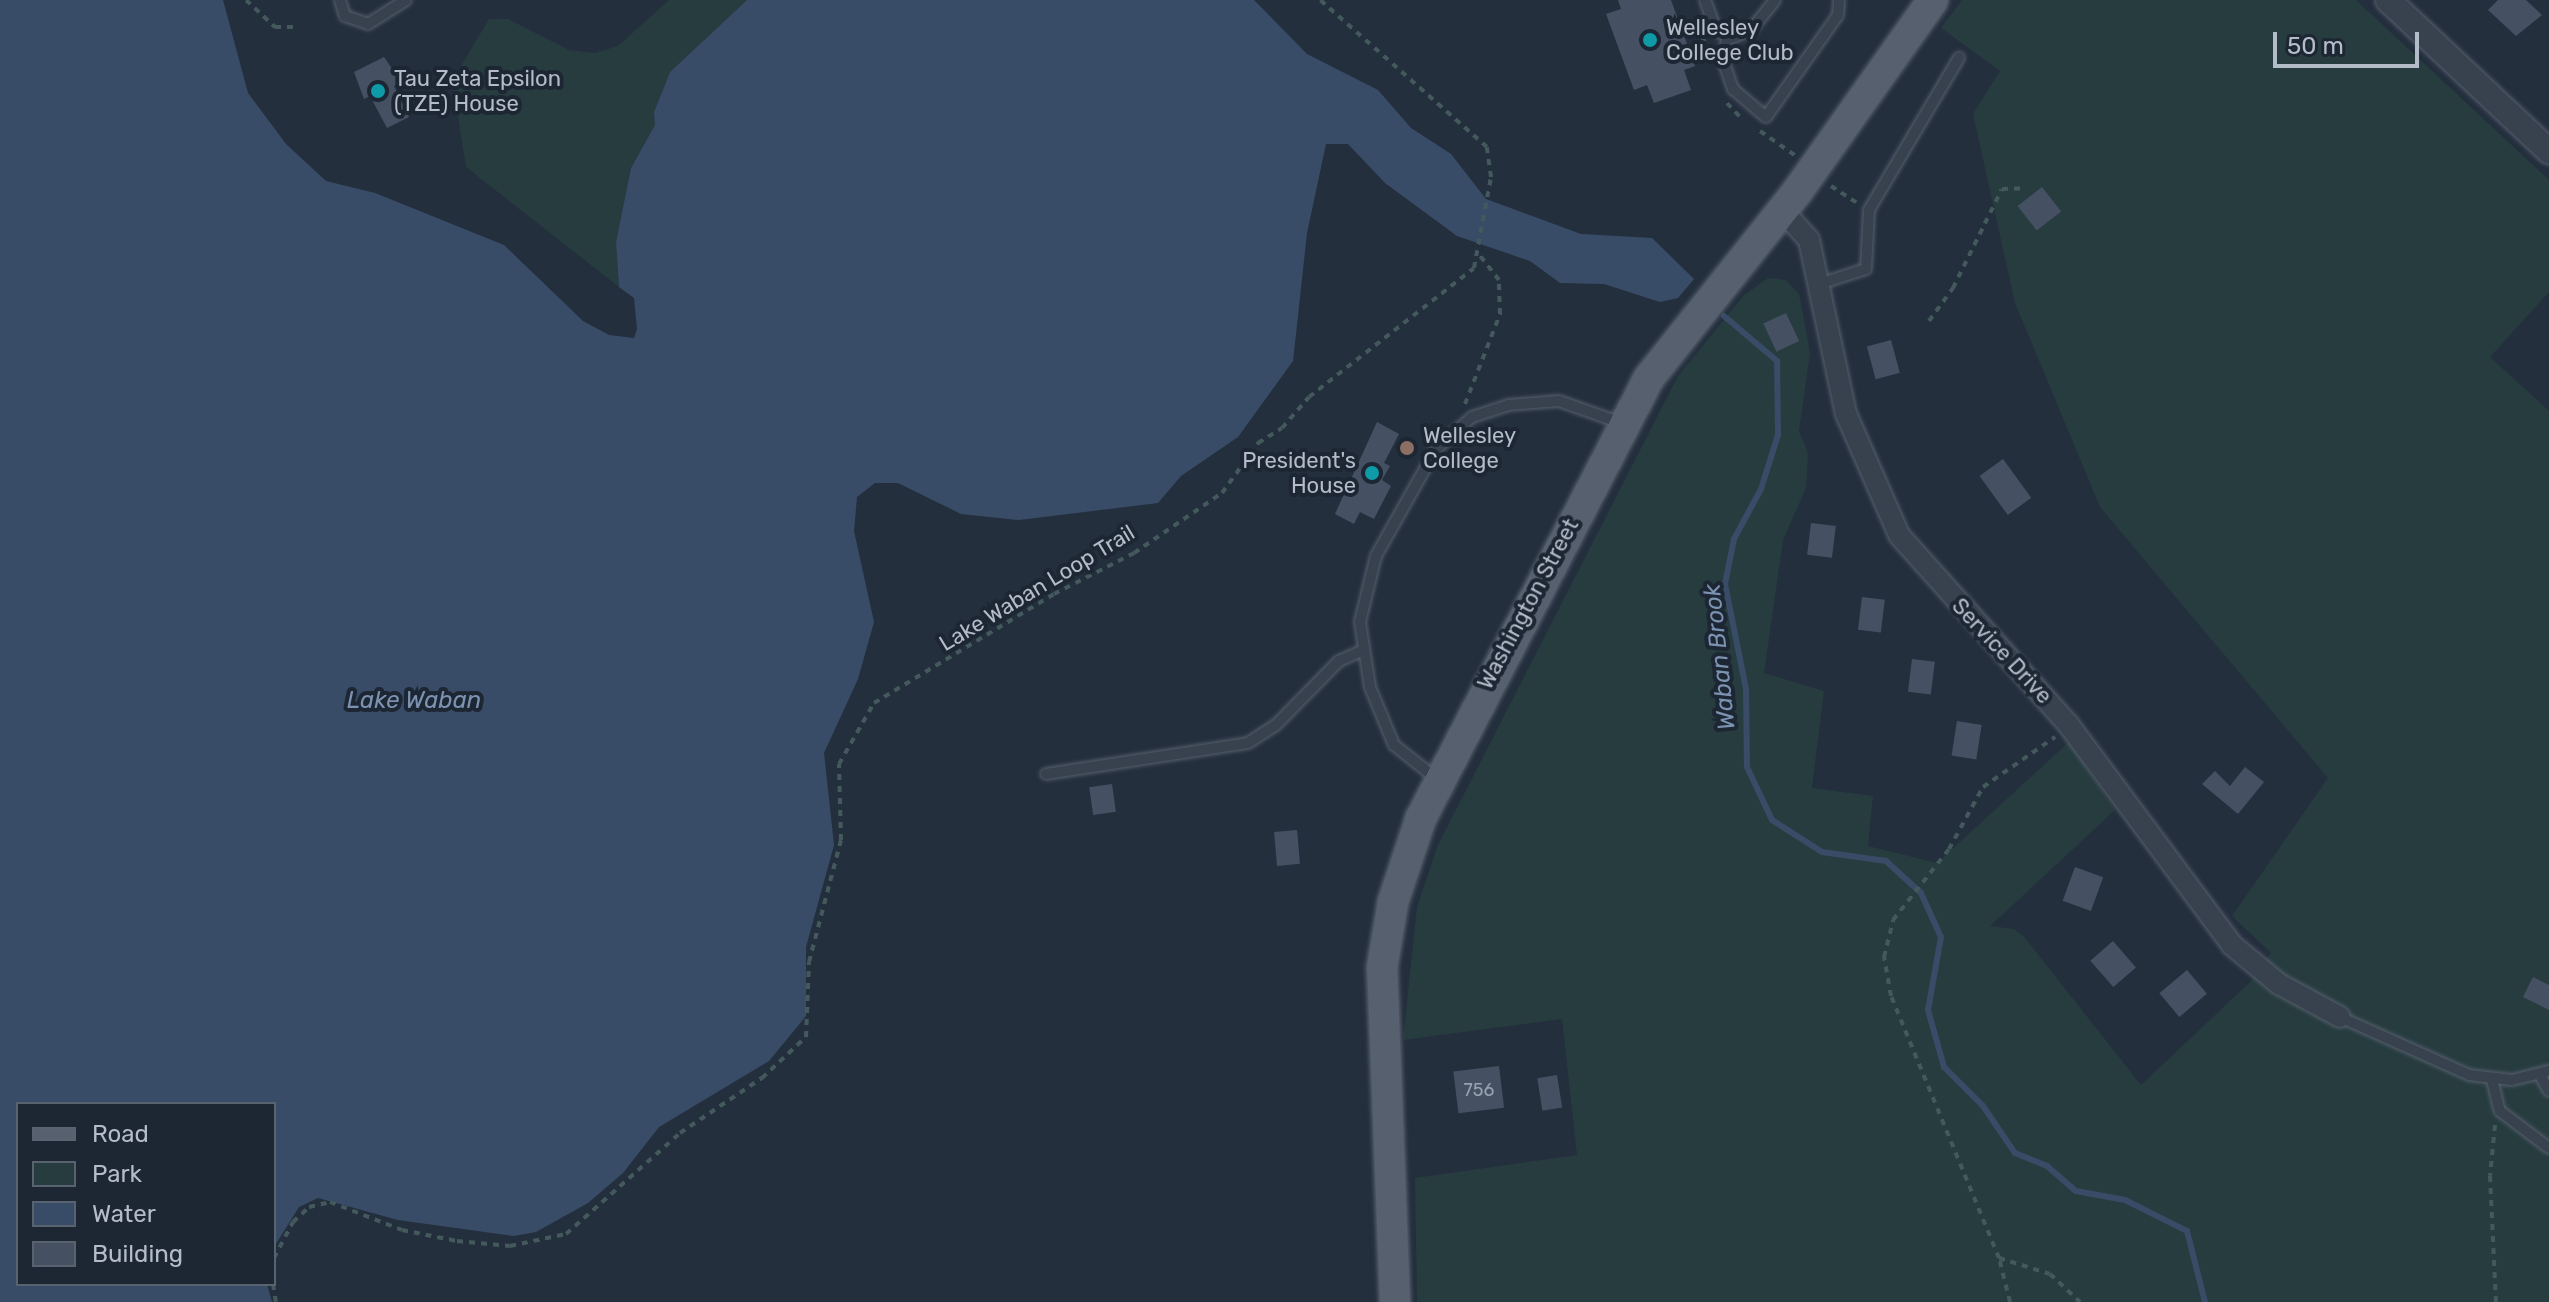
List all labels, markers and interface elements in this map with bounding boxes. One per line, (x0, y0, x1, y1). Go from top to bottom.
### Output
place label: Wellesley College Club (1666, 14, 1793, 66)
scale bar (2277, 16, 2423, 66)
marker: Wellesley College Club (1641, 31, 1659, 49)
text: 50 m (2287, 32, 2344, 60)
place label: Tau Zeta Epsilon (TZE) House (394, 65, 561, 116)
marker: Tau Zeta Epsilon (TZE) House (369, 82, 387, 100)
place label: Wellesley College (1423, 422, 1516, 474)
marker: Wellesley College (1398, 439, 1416, 457)
place label: President's House (1242, 447, 1356, 498)
marker: President's House (1363, 464, 1381, 482)
street label: Washington Street (1472, 514, 1584, 694)
street label: Lake Waban Loop Trail (934, 519, 1140, 657)
water label: Waban Brook (1698, 582, 1742, 732)
street label: Service Drive (1946, 593, 2058, 709)
water label: Lake Waban (347, 687, 481, 715)
house number: 756 (1464, 1079, 1494, 1101)
legend (16, 1102, 276, 1286)
text: Road (92, 1120, 149, 1148)
text: Park (92, 1160, 142, 1188)
text: Water (92, 1200, 156, 1228)
text: Building (92, 1240, 183, 1268)

